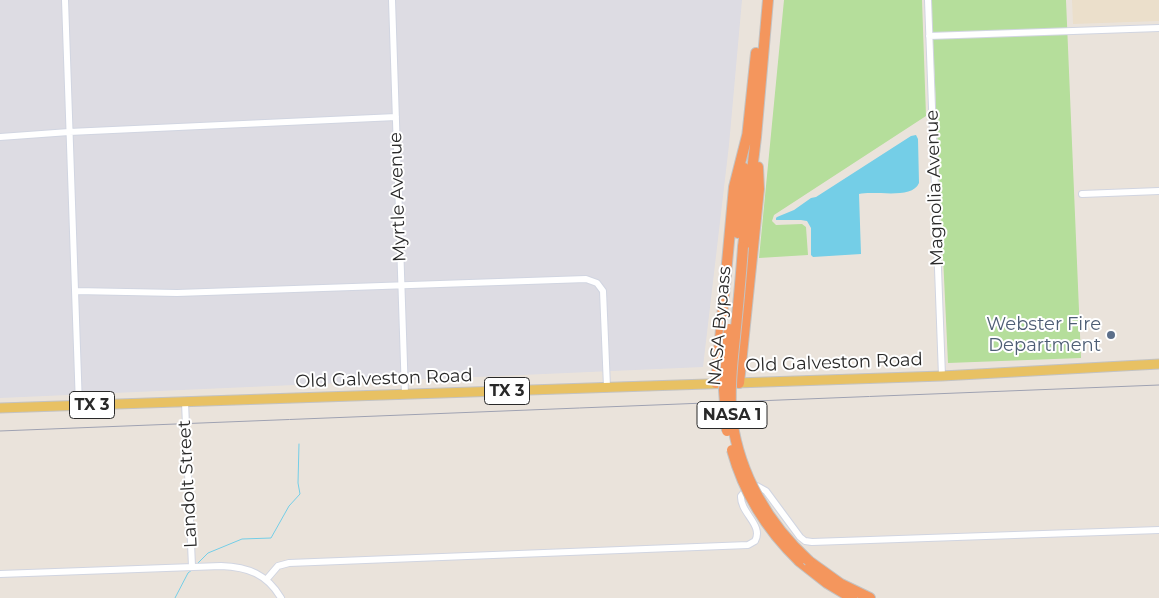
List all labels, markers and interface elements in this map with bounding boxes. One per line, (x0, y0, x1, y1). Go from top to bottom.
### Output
street label: Magnolia Avenue (921, 109, 949, 267)
street label: Myrtle Avenue (385, 132, 411, 262)
street label: NASA Bypass (704, 265, 736, 387)
place label: Webster Fire Department (986, 314, 1101, 356)
marker: Webster Fire Department (1105, 329, 1117, 341)
street label: Old Galveston Road (745, 349, 923, 377)
street label: Old Galveston Road (295, 365, 473, 393)
road number: TX 3 (484, 378, 530, 404)
road number: TX 3 (70, 392, 114, 418)
road number: NASA 1 (697, 402, 767, 428)
street label: Landolt Street (174, 420, 202, 548)

